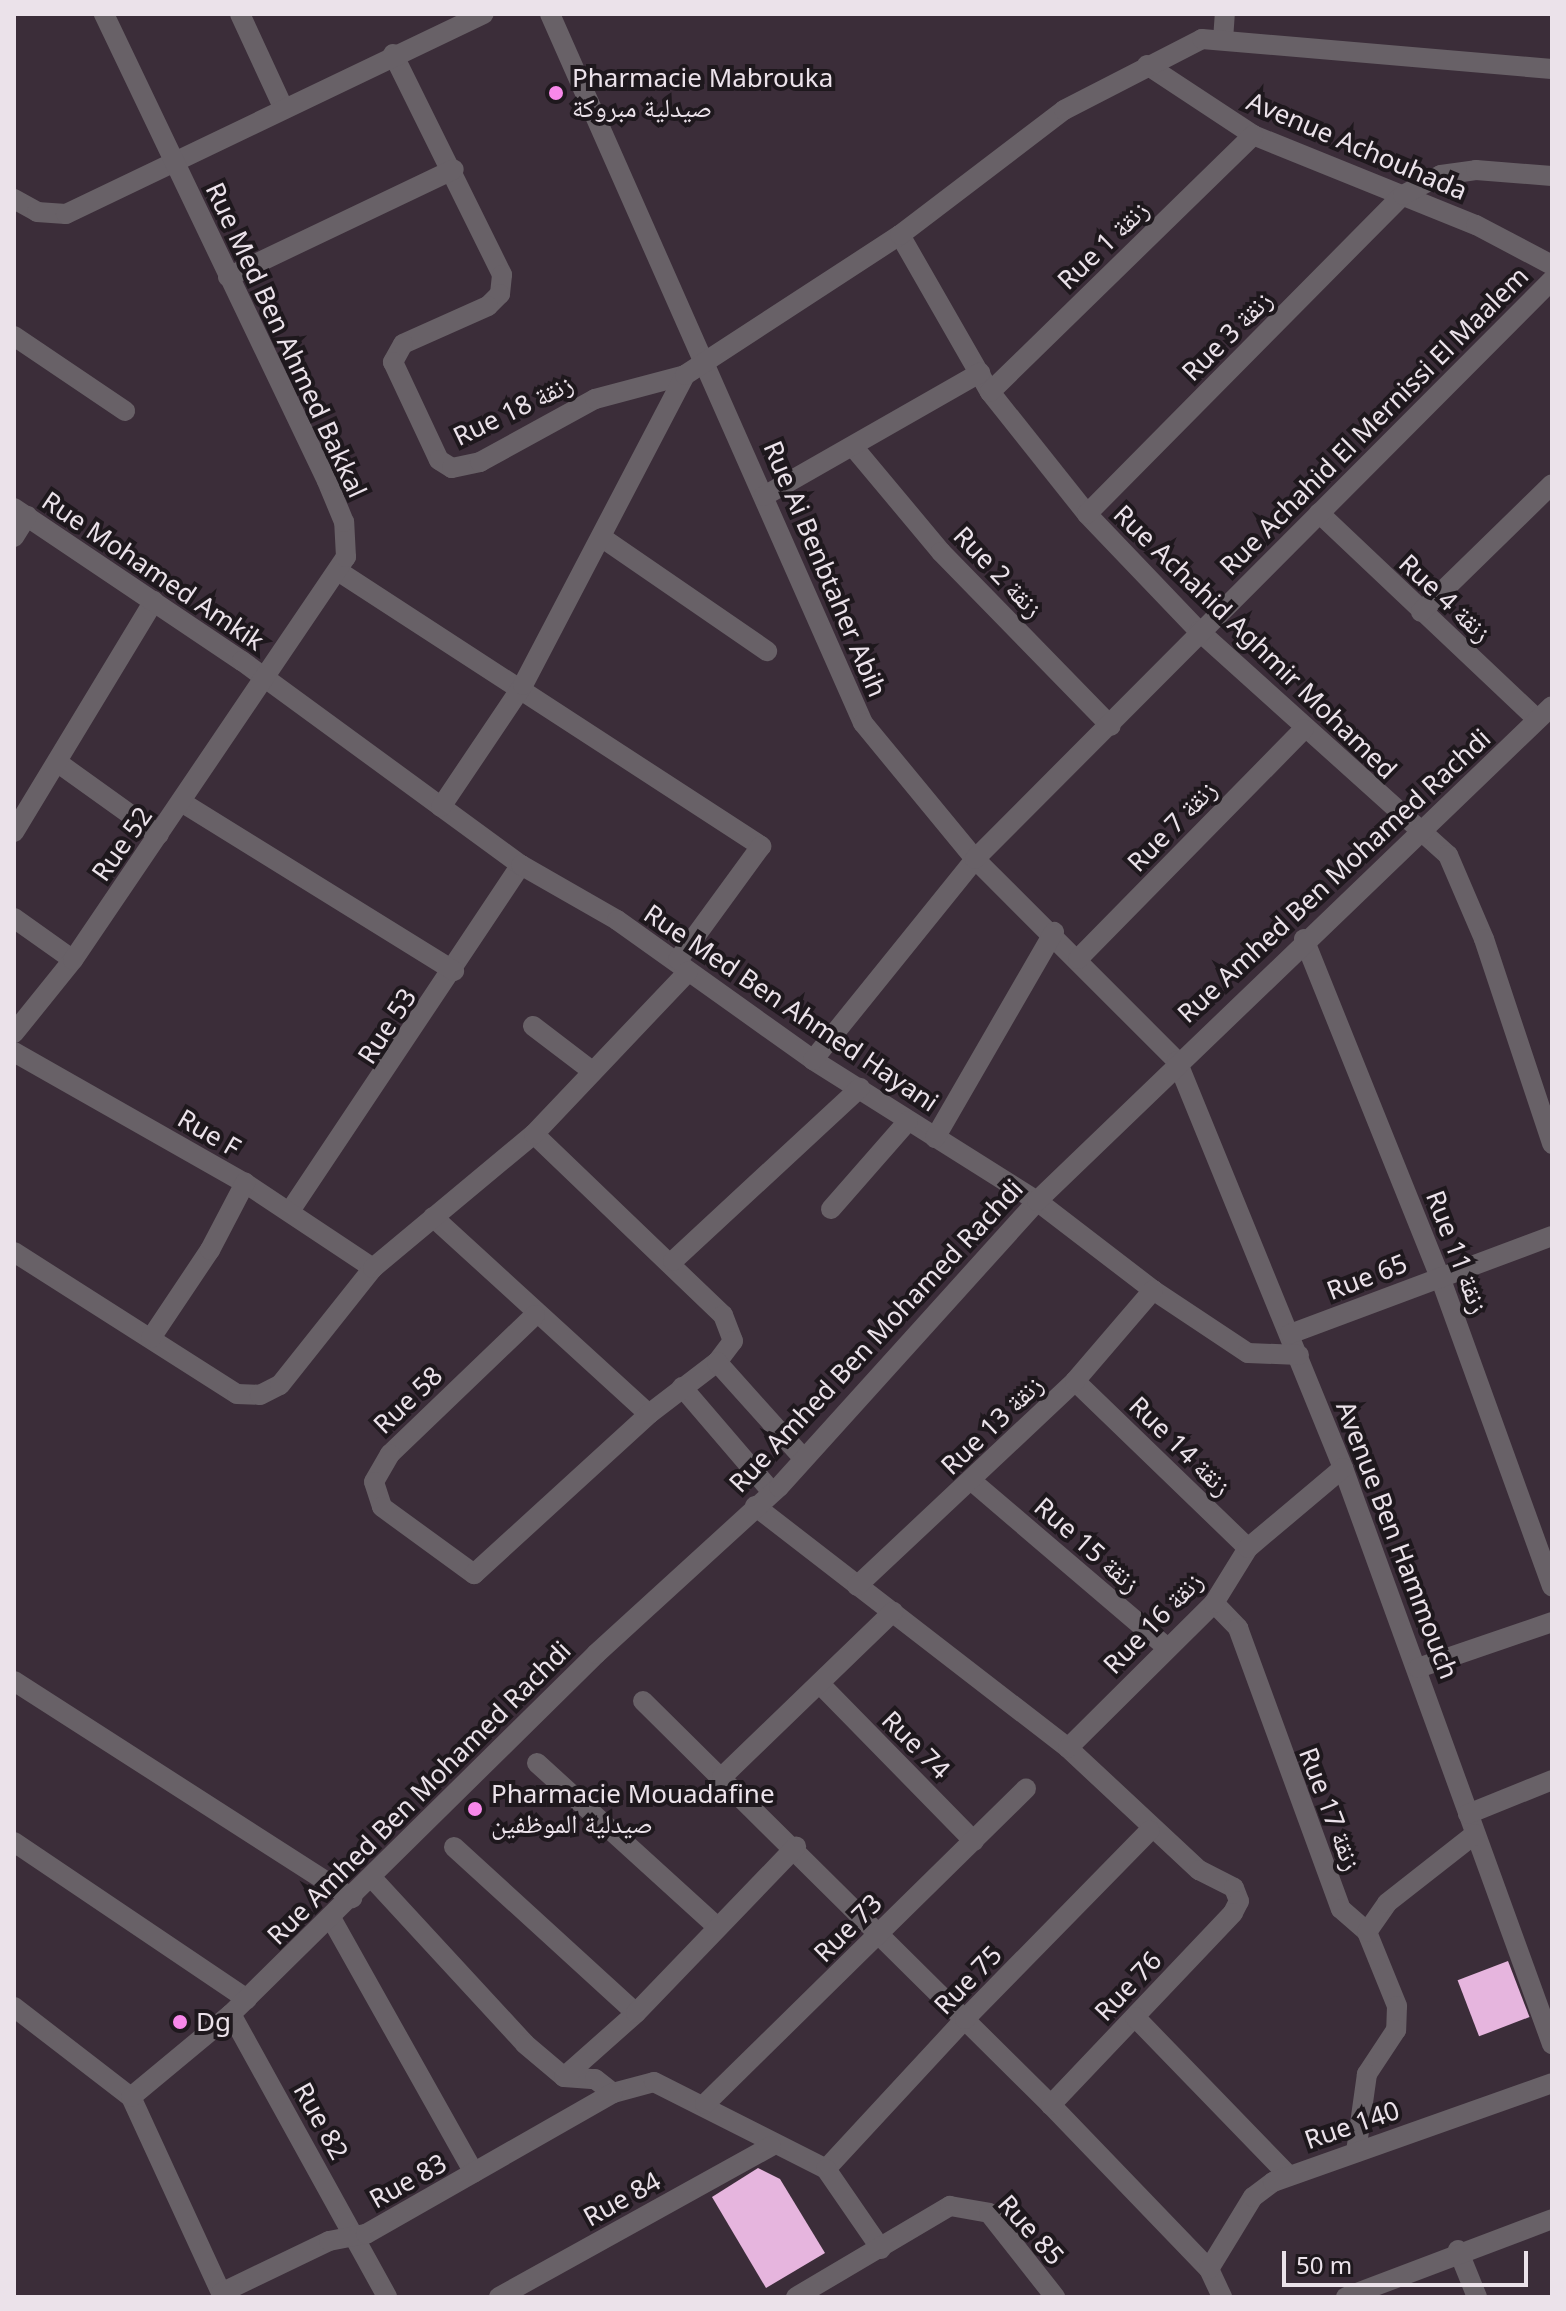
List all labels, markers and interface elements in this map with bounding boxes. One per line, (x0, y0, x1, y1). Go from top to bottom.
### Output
place label: Pharmacie Mabrouka صيدلية مبروكة (572, 62, 833, 124)
marker: Pharmacie Mabrouka صيدلية مبروكة (547, 84, 565, 102)
street label: Avenue Achouhada (1242, 85, 1472, 207)
street label: Rue Med Ben Ahmed Bakkal (199, 178, 373, 502)
street label: Rue 1 زنقة (1051, 194, 1155, 296)
street label: Rue Achahid El Mernissi El Maalem (1213, 260, 1535, 582)
street label: Rue 3 زنقة (1176, 285, 1278, 387)
street label: Rue 18 زنقة (448, 368, 578, 452)
street label: Rue Ai Benbtaher Abih (757, 436, 893, 702)
street label: Rue Mohamed Amkik (36, 485, 270, 657)
street label: Rue Achahid Aghmir Mohamed (1107, 498, 1403, 786)
street label: Rue 2 زنقة (947, 520, 1049, 624)
street label: Rue 4 زنقة (1393, 548, 1497, 648)
street label: Rue Amhed Ben Mohamed Rachdi (1171, 723, 1497, 1029)
street label: Rue 7 زنقة (1121, 774, 1223, 878)
street label: Rue 52 (85, 801, 159, 887)
street label: Rue Med Ben Ahmed Hayani (638, 898, 944, 1118)
street label: Rue 53 (351, 983, 423, 1069)
street label: Rue F (172, 1103, 246, 1163)
street label: Rue Amhed Ben Mohamed Rachdi (723, 1173, 1029, 1499)
street label: Rue 11 زنقة (1419, 1186, 1495, 1318)
street label: Rue 65 (1322, 1247, 1412, 1307)
street label: Rue 58 (367, 1360, 449, 1440)
street label: Rue 13 زنقة (935, 1369, 1049, 1481)
street label: Rue 14 زنقة (1123, 1390, 1237, 1502)
street label: Avenue Ben Hammouch (1330, 1397, 1464, 1683)
street label: Rue 15 زنقة (1028, 1491, 1146, 1599)
street label: Rue 16 زنقة (1097, 1566, 1209, 1680)
street label: Rue Amhed Ben Mohamed Rachdi (261, 1635, 577, 1951)
street label: Rue 74 (875, 1704, 957, 1786)
street label: Rue 17 زنقة (1292, 1743, 1368, 1875)
place label: Pharmacie Mouadafine صيدلية الموظفين (491, 1778, 775, 1840)
marker: Pharmacie Mouadafine صيدلية الموظفين (466, 1800, 484, 1818)
street label: Rue 73 (807, 1887, 889, 1969)
street label: Rue 75 (928, 1939, 1008, 2021)
street label: Rue 76 (1088, 1945, 1168, 2027)
place label: Dg (196, 2006, 231, 2038)
marker: Dg (171, 2013, 189, 2031)
street label: Rue 82 (287, 2077, 355, 2165)
street label: Rue 140 (1300, 2094, 1404, 2156)
street label: Rue 83 (364, 2147, 452, 2215)
street label: Rue 84 (578, 2165, 666, 2233)
street label: Rue 85 (992, 2189, 1070, 2271)
scale bar (1286, 2235, 1532, 2285)
text: 50 m (1296, 2248, 1352, 2281)

